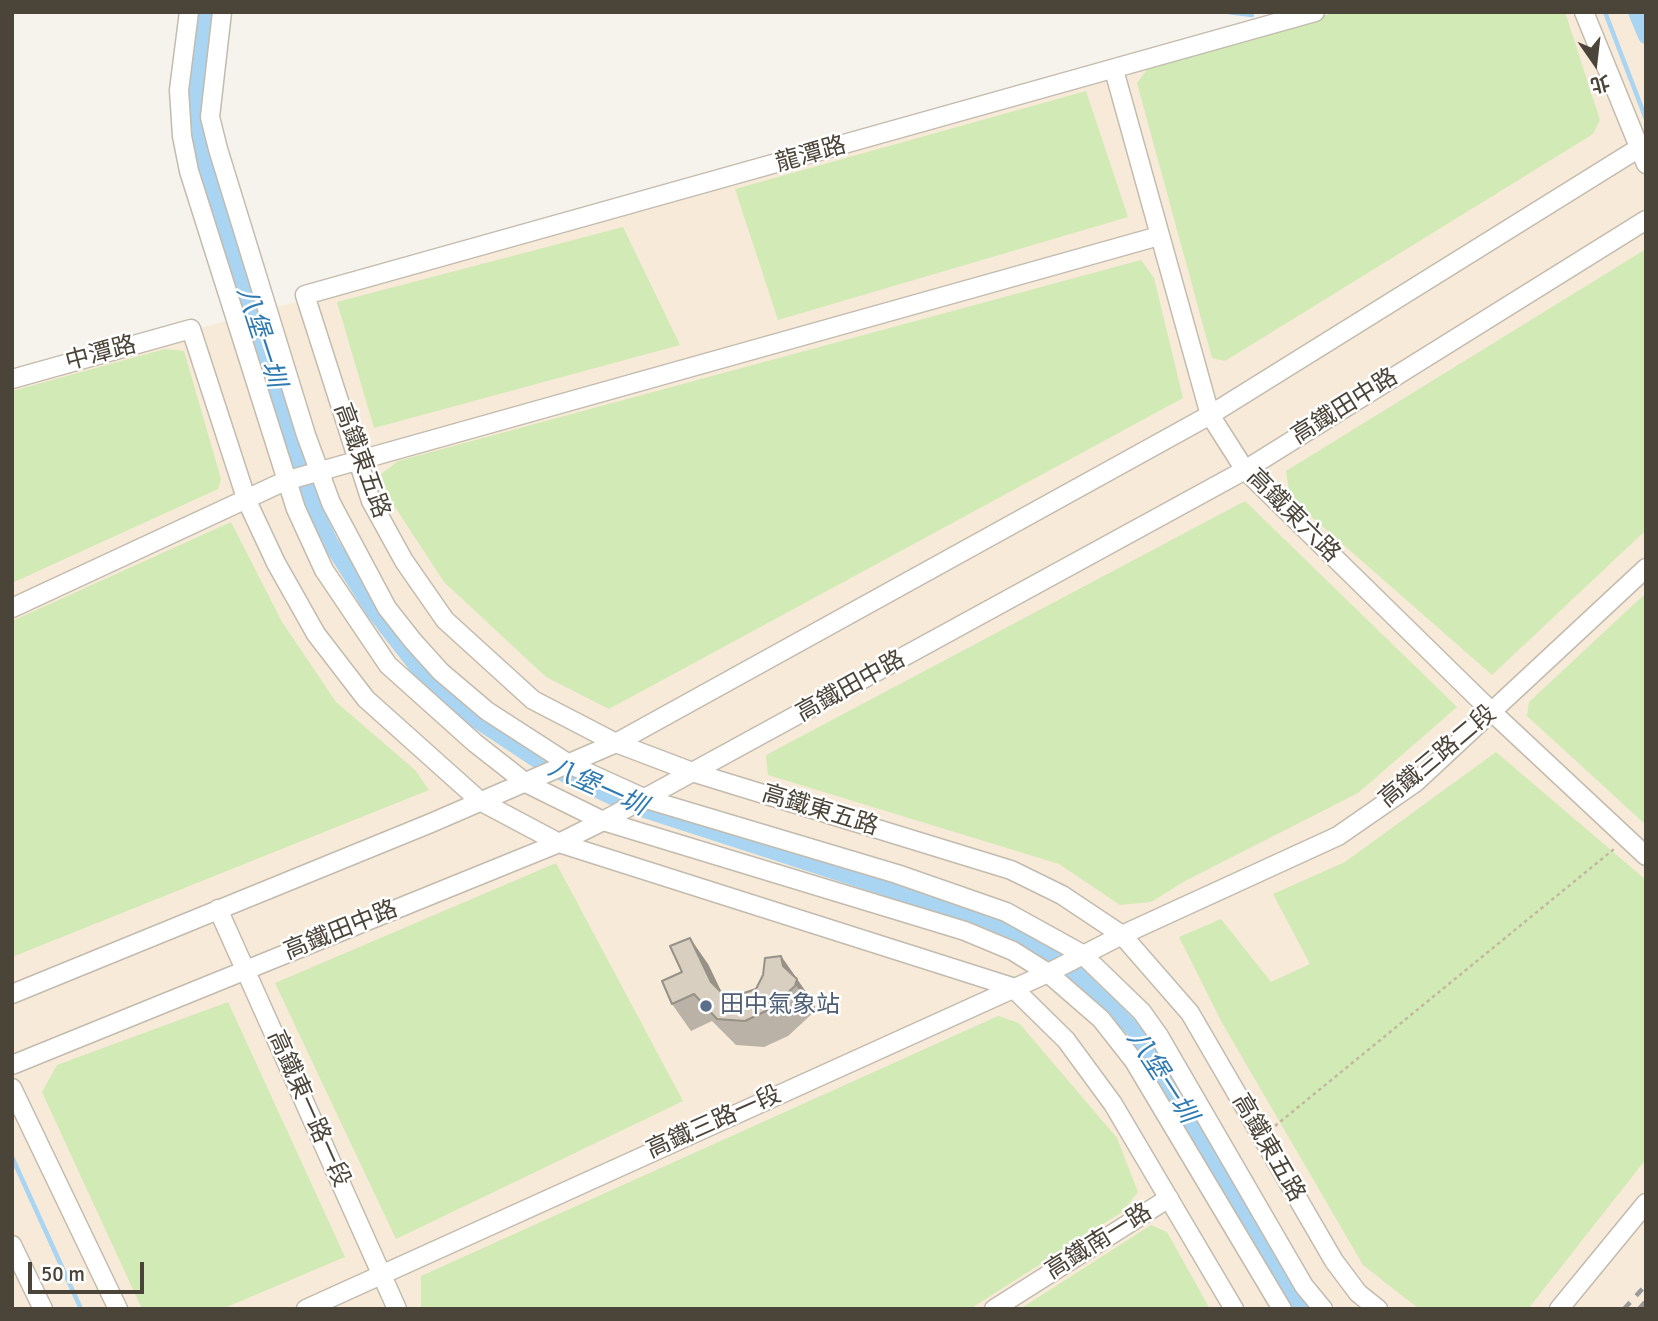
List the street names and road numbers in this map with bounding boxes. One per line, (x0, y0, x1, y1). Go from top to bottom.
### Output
street label: 龍潭路 (772, 131, 850, 179)
street label: 中潭路 (62, 331, 140, 377)
street label: 高鐵田中路 (1286, 363, 1404, 451)
street label: 高鐵東五路 (327, 400, 395, 522)
street label: 高鐵東六路 (1240, 463, 1346, 569)
street label: 高鐵田中路 (792, 645, 910, 729)
street label: 高鐵三路二段 (1374, 700, 1502, 814)
street label: 高鐵東五路 (758, 780, 882, 842)
street label: 高鐵田中路 (280, 895, 402, 967)
street label: 高鐵東一路一段 (261, 1026, 355, 1192)
street label: 高鐵三路一段 (642, 1081, 786, 1165)
street label: 高鐵東五路 (1226, 1089, 1310, 1207)
street label: 高鐵南一路 (1040, 1198, 1158, 1286)

